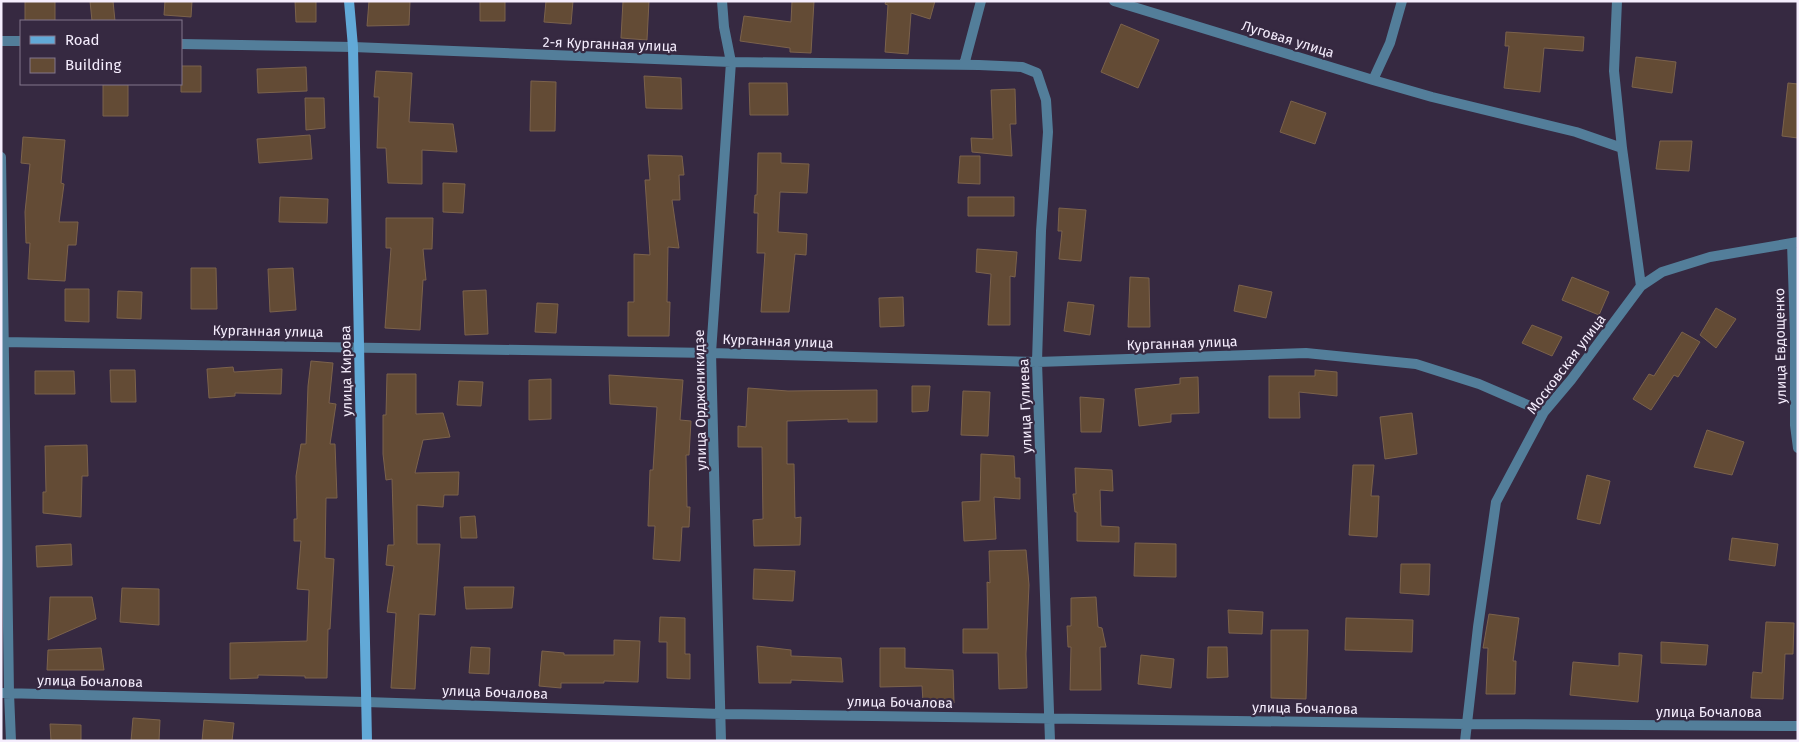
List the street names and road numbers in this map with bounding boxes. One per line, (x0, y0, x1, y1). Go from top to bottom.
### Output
street label: Луговая улица (1240, 17, 1336, 62)
street label: 2-я Курганная улица (542, 34, 678, 55)
street label: улица Евдощенко (1771, 288, 1790, 404)
street label: Московская улица (1523, 311, 1610, 418)
street label: Курганная улица (212, 322, 324, 341)
street label: улица Кирова (337, 325, 356, 417)
street label: улица Орджоникидзе (691, 329, 710, 471)
street label: Курганная улица (722, 331, 834, 352)
street label: Курганная улица (1126, 333, 1238, 354)
street label: улица Гулиева (1015, 358, 1036, 454)
street label: улица Бочалова (37, 672, 143, 691)
street label: улица Бочалова (442, 682, 548, 703)
street label: улица Бочалова (847, 693, 953, 712)
street label: улица Бочалова (1252, 699, 1358, 718)
street label: улица Бочалова (1656, 704, 1762, 721)

